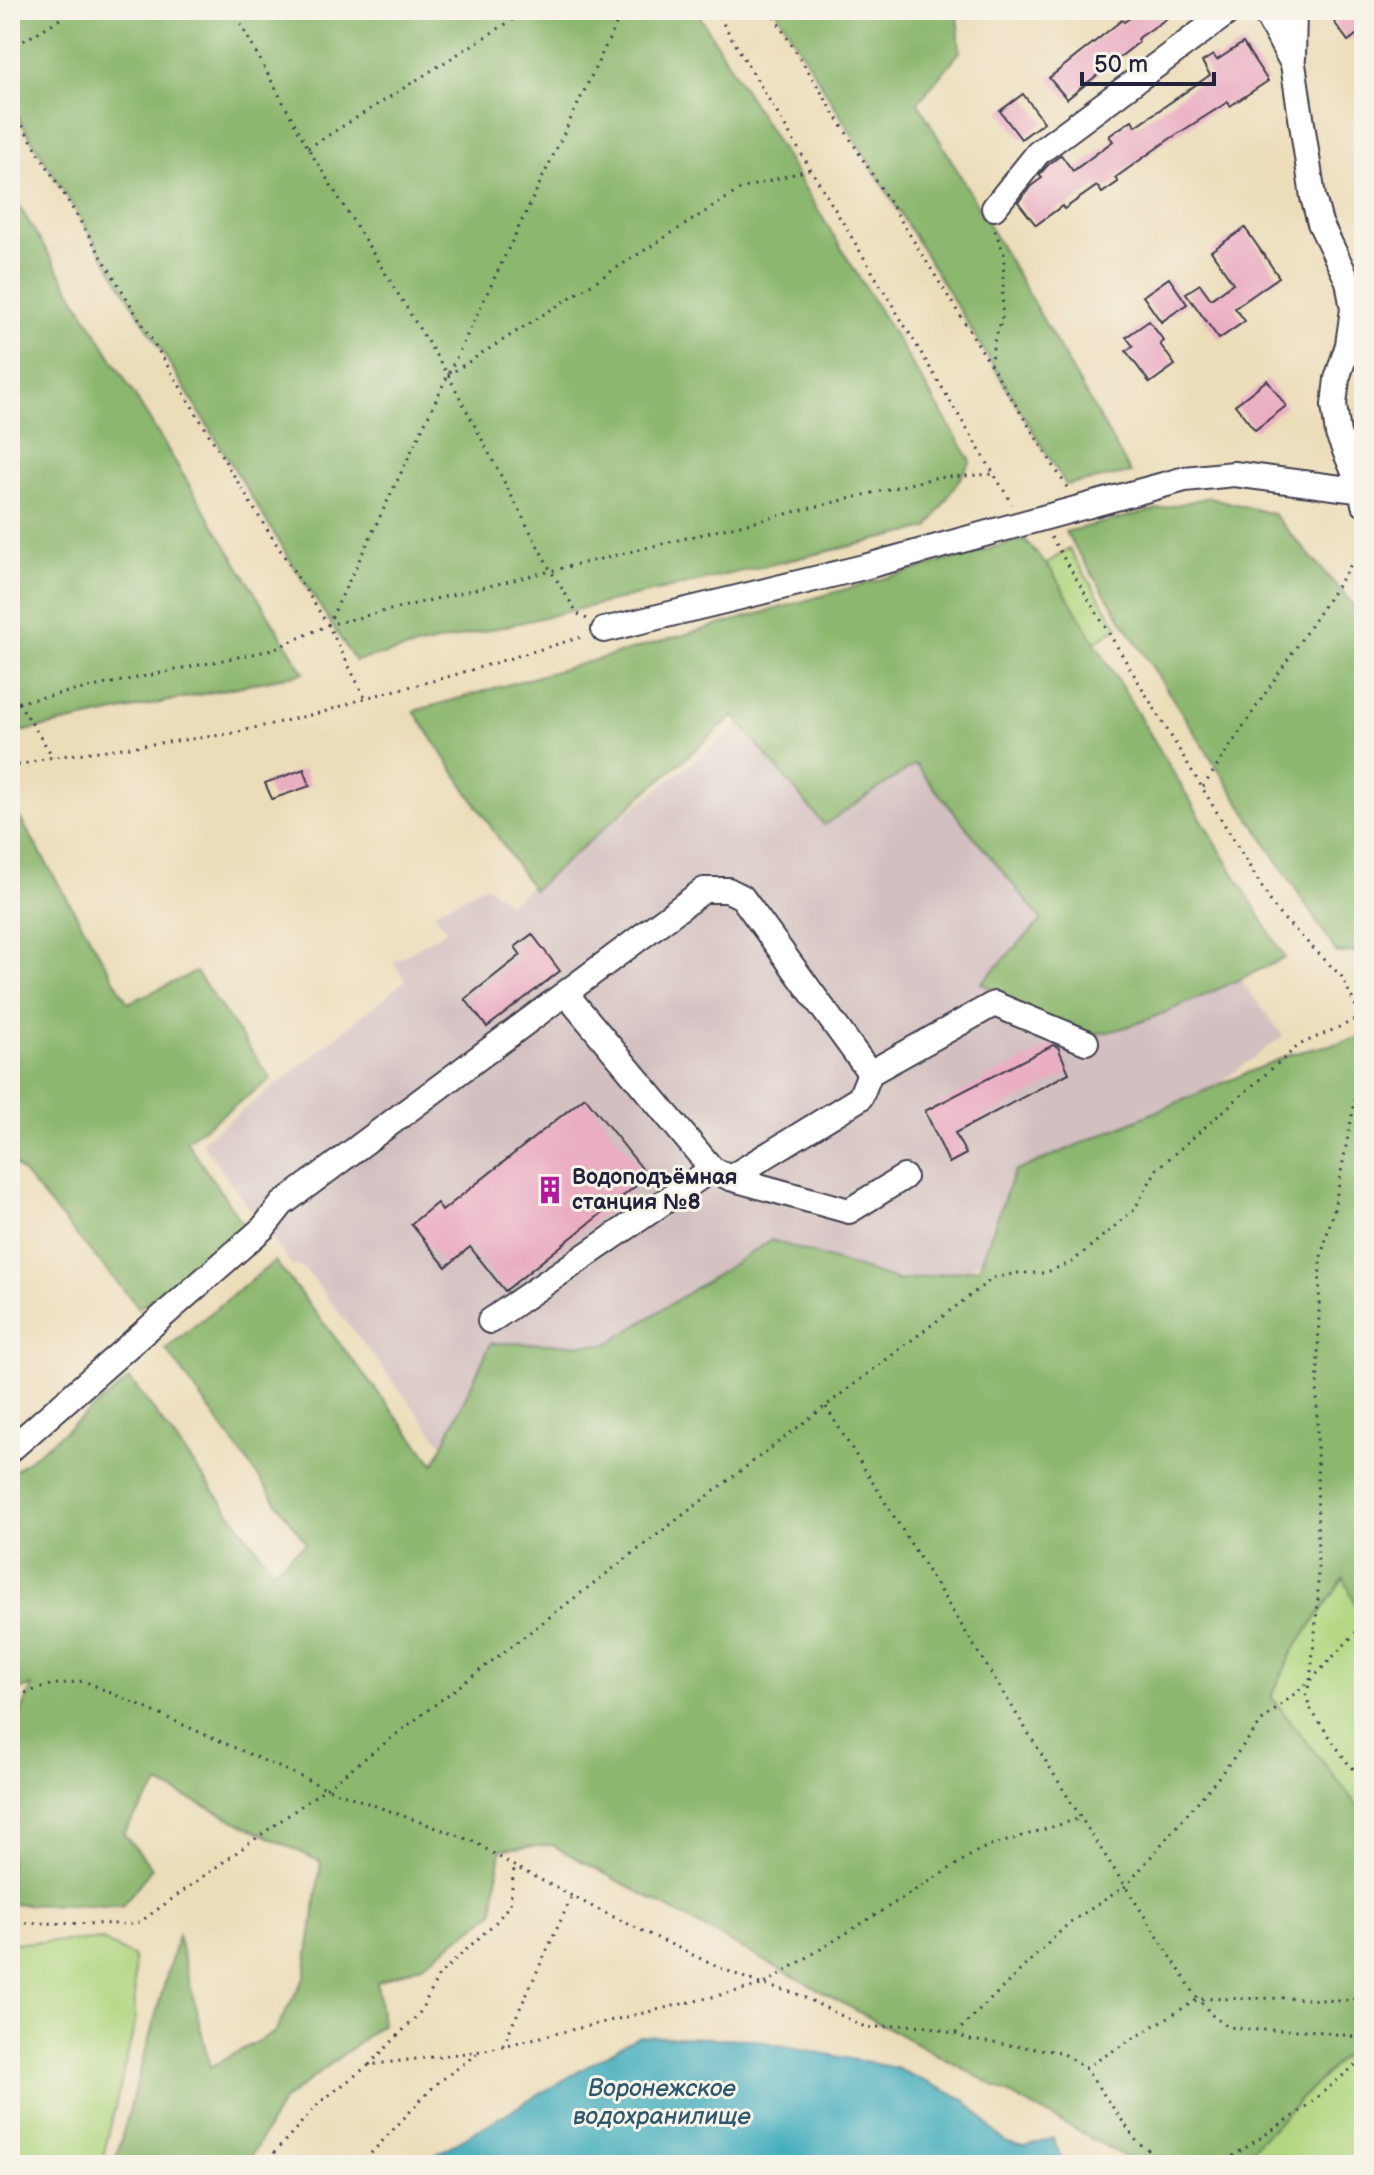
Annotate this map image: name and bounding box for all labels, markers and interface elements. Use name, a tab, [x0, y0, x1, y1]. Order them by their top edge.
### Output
scale bar	[1082, 36, 1214, 86]
text: 50 m	[1094, 50, 1148, 79]
place label: Водоподъёмная станция №8	[572, 1164, 738, 1216]
building icon: Водоподъёмная станция №8	[535, 1175, 565, 1205]
water label: Воронежское водохранилище	[573, 2074, 752, 2131]

